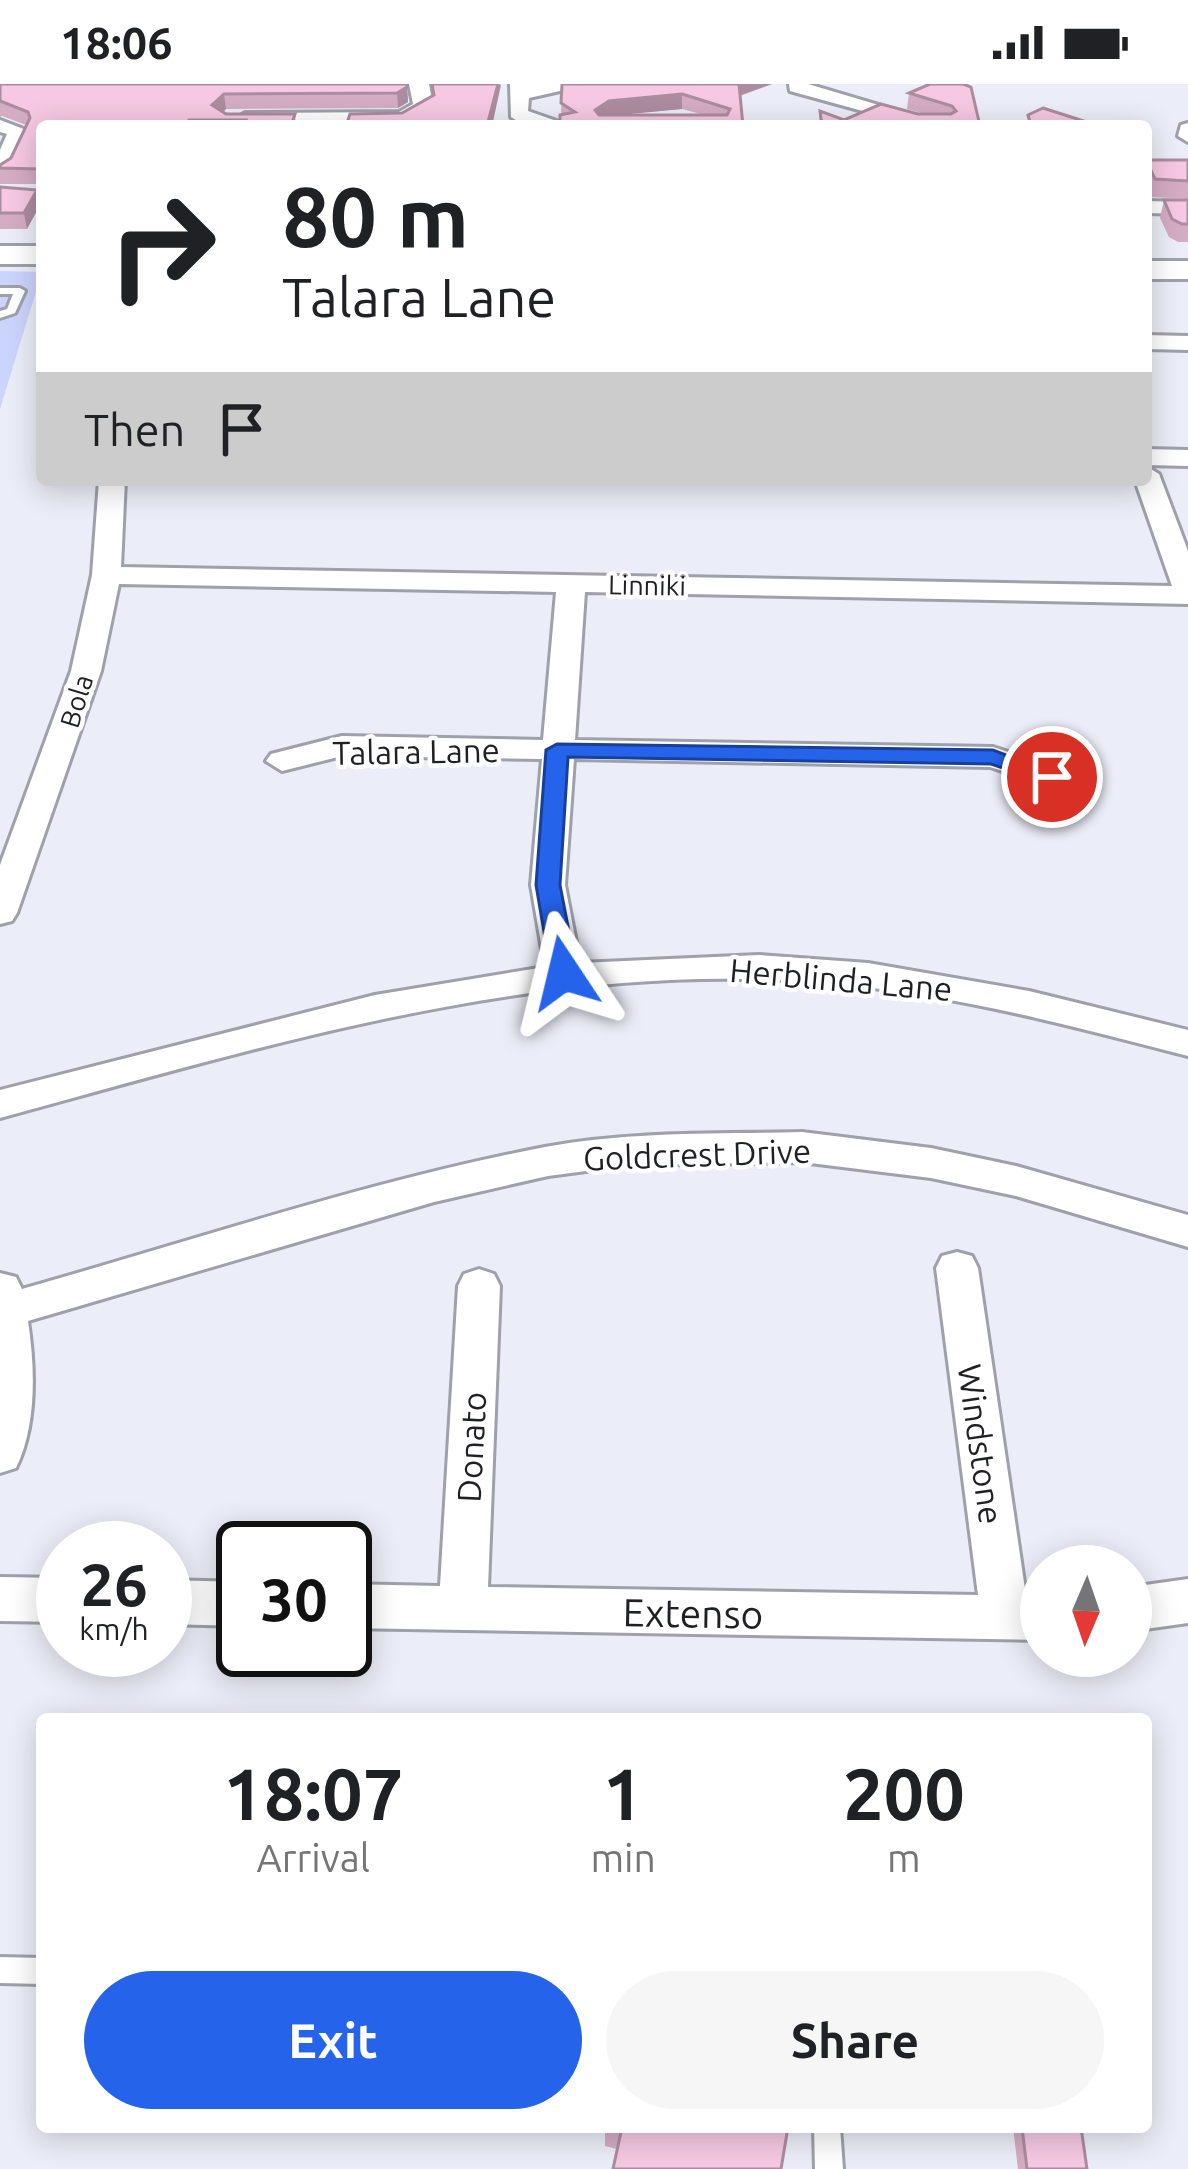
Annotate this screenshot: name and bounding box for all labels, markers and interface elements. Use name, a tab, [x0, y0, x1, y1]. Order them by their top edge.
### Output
text: 18:06	[60, 17, 173, 68]
icon: right	[84, 168, 240, 324]
text: 80 m	[282, 169, 469, 263]
text: Talara Lane	[282, 267, 556, 327]
icon: arrive	[209, 396, 275, 462]
text: Then	[84, 404, 185, 455]
street label: Linniki	[608, 569, 686, 601]
street label: Bola	[54, 671, 98, 731]
pin	[1001, 726, 1103, 828]
street label: Talara Lane	[332, 731, 500, 771]
icon: arrive	[1019, 744, 1085, 810]
position arrow	[501, 910, 627, 1036]
street label: Herblinda Lane	[728, 951, 954, 1007]
street label: Goldcrest Drive	[582, 1132, 812, 1176]
street label: Windstone	[951, 1362, 1011, 1526]
street label: Donato	[450, 1391, 492, 1503]
speed limit sign: 30	[216, 1521, 372, 1677]
north arrow	[1020, 1545, 1152, 1677]
map controls	[1020, 1545, 1152, 1677]
text: 26	[80, 1550, 148, 1617]
street label: Extenso	[622, 1590, 764, 1636]
text: km/h	[79, 1612, 149, 1646]
text: 18:07	[223, 1753, 403, 1834]
text: 1	[603, 1753, 643, 1834]
text: 200	[843, 1753, 965, 1834]
text: Arrival	[256, 1836, 370, 1879]
text: min	[590, 1836, 656, 1879]
text: m	[887, 1836, 921, 1879]
button: Exit	[84, 1971, 582, 2109]
button: Share	[606, 1971, 1104, 2109]

